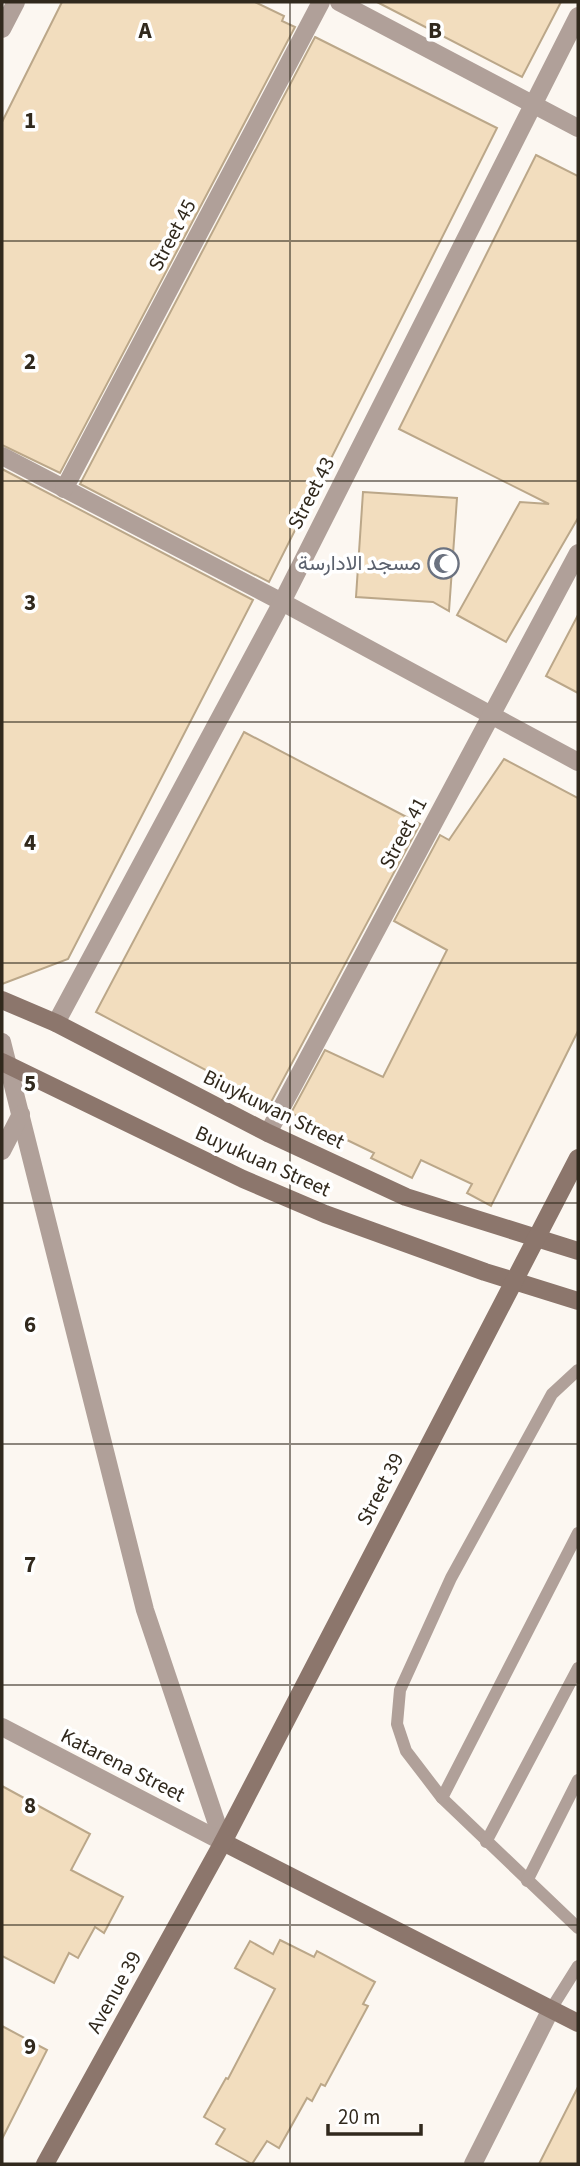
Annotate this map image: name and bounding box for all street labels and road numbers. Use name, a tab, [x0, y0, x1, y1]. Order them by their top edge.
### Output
street label: Street 45	[141, 194, 203, 276]
street label: Street 43	[280, 452, 342, 534]
street label: Street 41	[372, 792, 434, 874]
street label: Biuykuwan Street	[198, 1062, 350, 1156]
street label: Buyukuan Street	[190, 1118, 336, 1204]
street label: Street 39	[349, 1448, 411, 1530]
street label: Katarena Street	[56, 1721, 190, 1809]
street label: Avenue 39	[79, 1945, 149, 2039]

